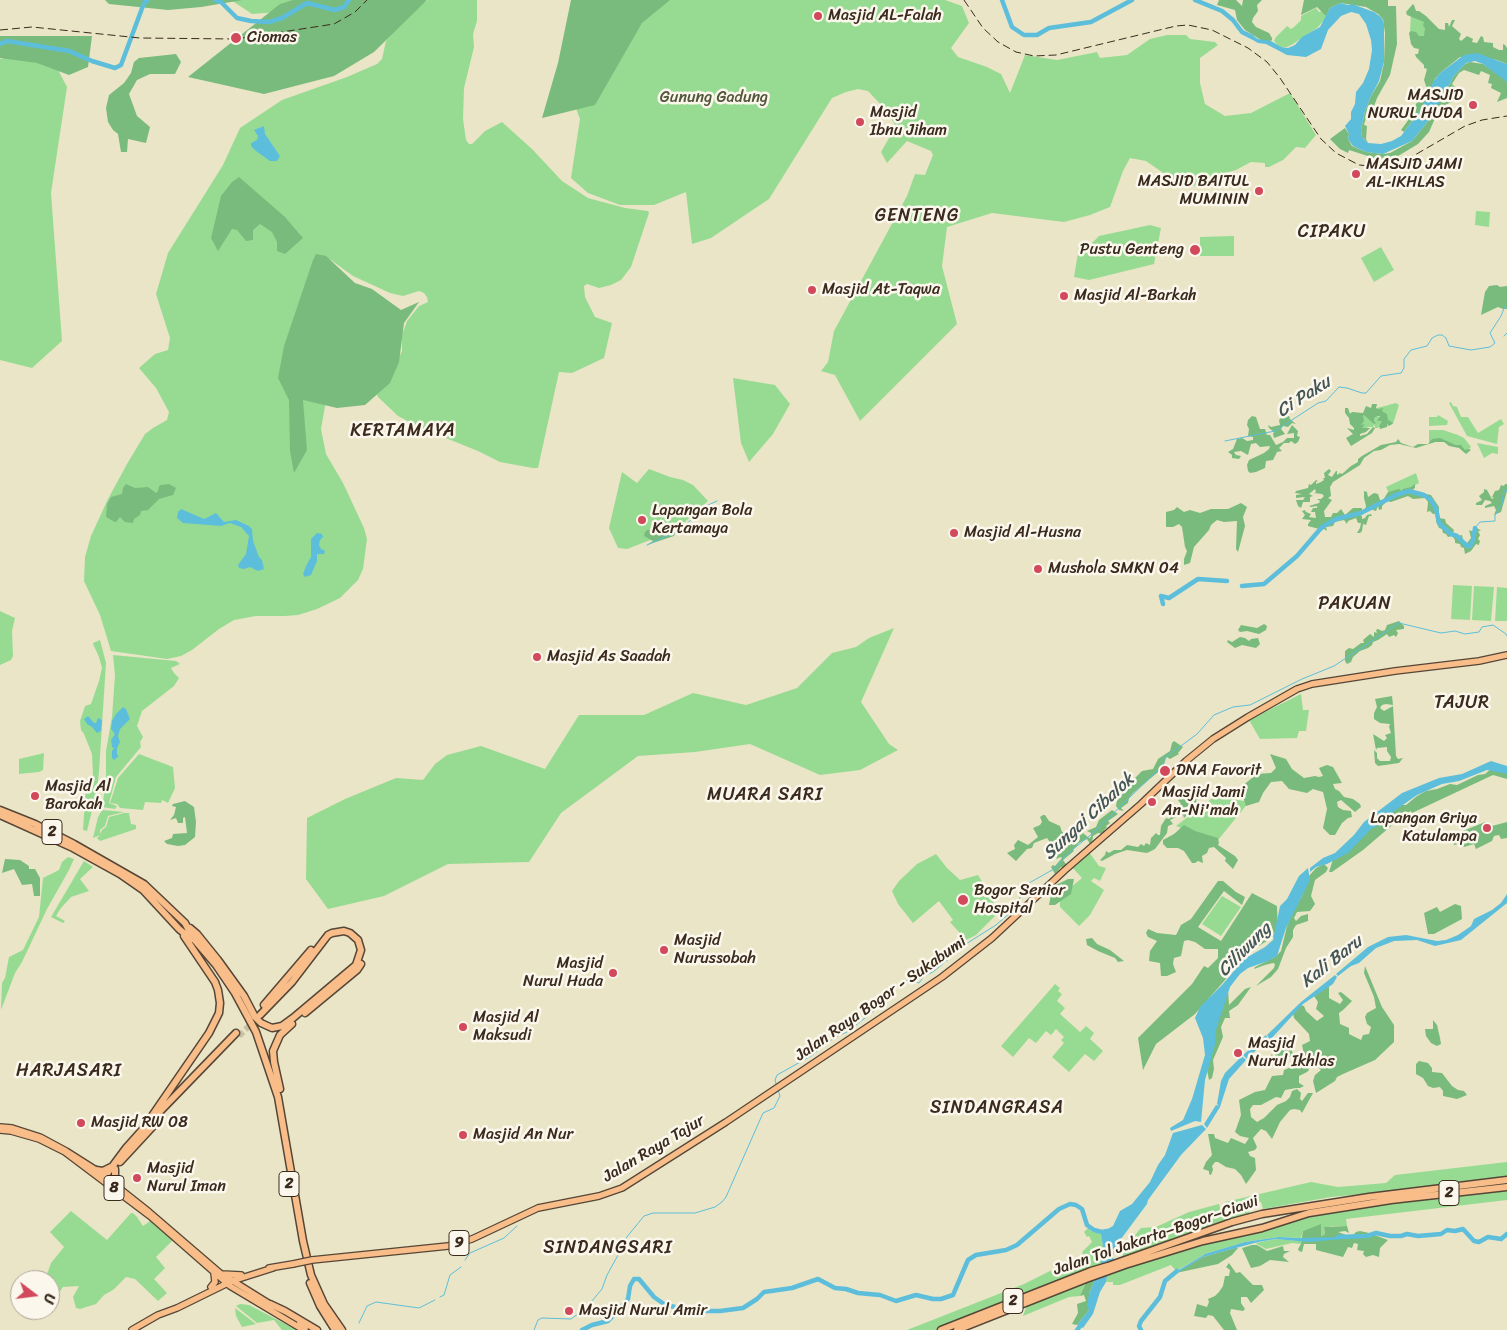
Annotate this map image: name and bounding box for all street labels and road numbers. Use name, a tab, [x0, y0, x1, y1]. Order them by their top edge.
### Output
road number: 2	[42, 820, 62, 844]
street label: Jalan Raya Bogor - Sukabumi	[792, 932, 970, 1066]
street label: Jalan Raya Tajur	[600, 1111, 708, 1187]
road number: 2	[279, 1172, 299, 1196]
road number: 8	[104, 1176, 124, 1200]
road number: 2	[1439, 1180, 1459, 1206]
street label: Jalan Tol Jakarta–Bogor–Ciawi	[1051, 1192, 1261, 1280]
road number: 9	[449, 1230, 469, 1256]
road number: 2	[1003, 1288, 1023, 1314]

